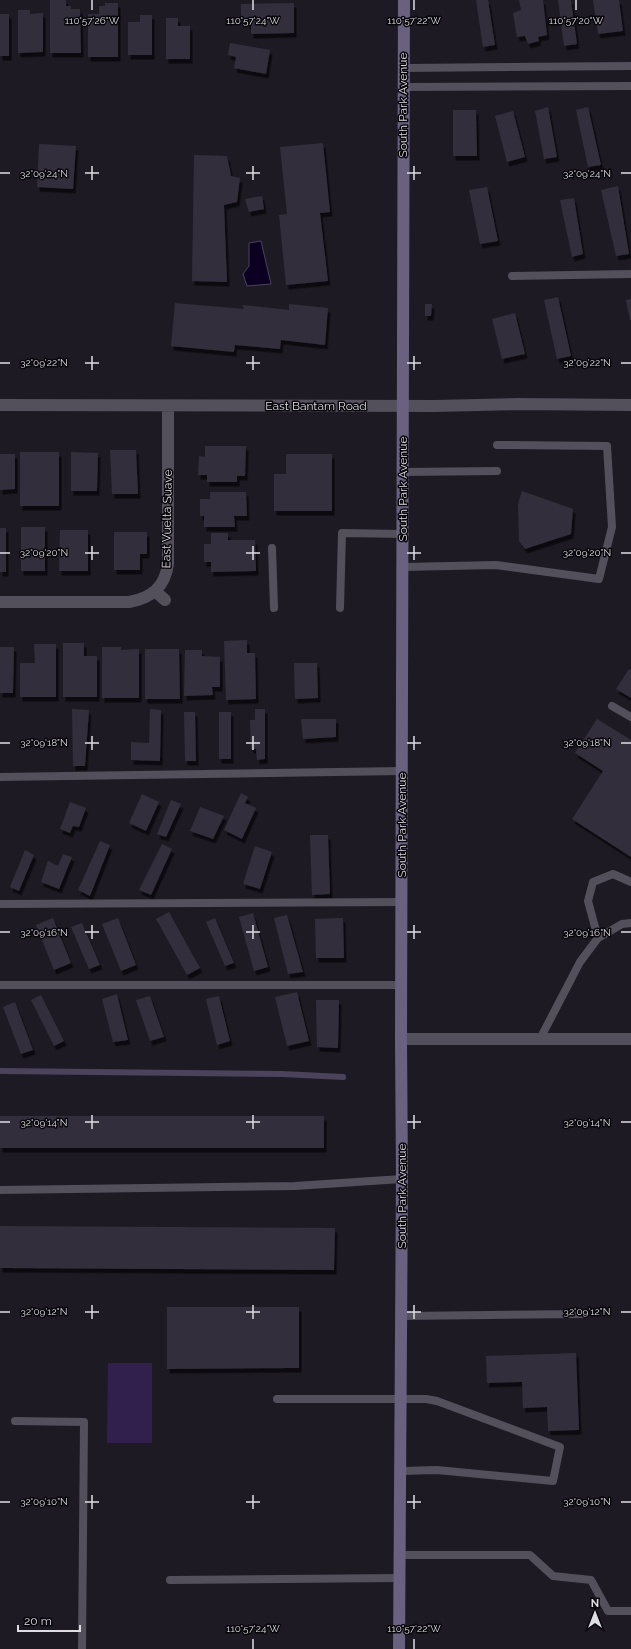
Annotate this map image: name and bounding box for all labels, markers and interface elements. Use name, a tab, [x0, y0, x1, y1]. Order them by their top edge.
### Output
text: 110°57'26"W	[65, 15, 120, 26]
text: 110°57'24"W	[226, 15, 280, 26]
text: 110°57'22"W	[387, 15, 441, 26]
text: 110°57'20"W	[549, 15, 604, 26]
street label: South Park Avenue	[396, 53, 410, 157]
text: 32°09'24"N	[20, 168, 68, 179]
text: 32°09'24"N	[563, 168, 611, 179]
text: 32°09'22"N	[20, 357, 68, 368]
text: 32°09'22"N	[563, 357, 611, 368]
street label: East Bantam Road	[265, 399, 367, 413]
street label: South Park Avenue	[396, 437, 410, 541]
street label: East Vuelta Suave	[159, 469, 175, 569]
text: 32°09'20"N	[20, 547, 68, 558]
text: 32°09'20"N	[563, 547, 611, 558]
text: 32°09'18"N	[20, 737, 68, 748]
text: 32°09'18"N	[563, 737, 611, 748]
street label: South Park Avenue	[395, 773, 409, 877]
text: 32°09'16"N	[20, 927, 68, 938]
text: 32°09'16"N	[563, 927, 611, 938]
text: 32°09'14"N	[21, 1117, 67, 1128]
text: 32°09'14"N	[564, 1117, 610, 1128]
street label: South Park Avenue	[395, 1144, 409, 1248]
text: 32°09'12"N	[21, 1306, 67, 1317]
text: 32°09'12"N	[564, 1306, 610, 1317]
text: 32°09'10"N	[20, 1496, 68, 1507]
text: 32°09'10"N	[563, 1496, 611, 1507]
north arrow	[575, 1593, 615, 1633]
text: N	[591, 1597, 599, 1610]
scale bar	[18, 1607, 80, 1633]
text: 20 m	[24, 1614, 52, 1628]
text: 110°57'24"W	[226, 1623, 280, 1634]
text: 110°57'22"W	[387, 1623, 441, 1634]

